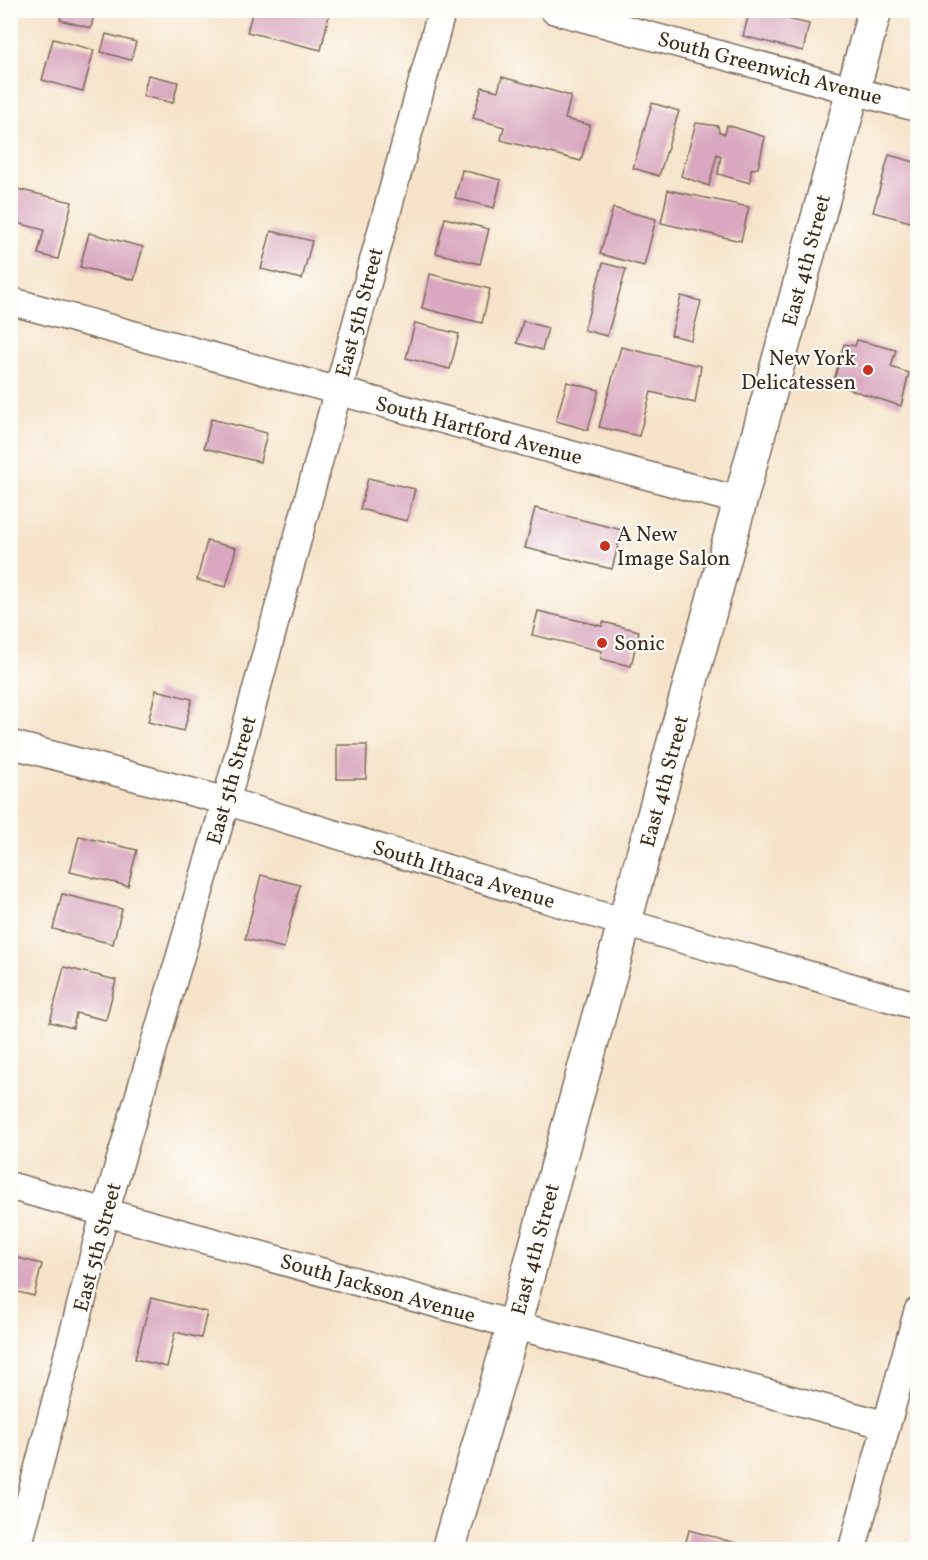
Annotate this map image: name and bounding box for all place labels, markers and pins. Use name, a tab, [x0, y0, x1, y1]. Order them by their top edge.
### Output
place label: New York Delicatessen	[741, 345, 857, 398]
marker: New York Delicatessen	[861, 363, 875, 377]
place label: A New Image Salon	[617, 521, 730, 574]
marker: A New Image Salon	[598, 539, 612, 553]
place label: Sonic	[614, 630, 665, 659]
marker: Sonic	[595, 636, 609, 650]

